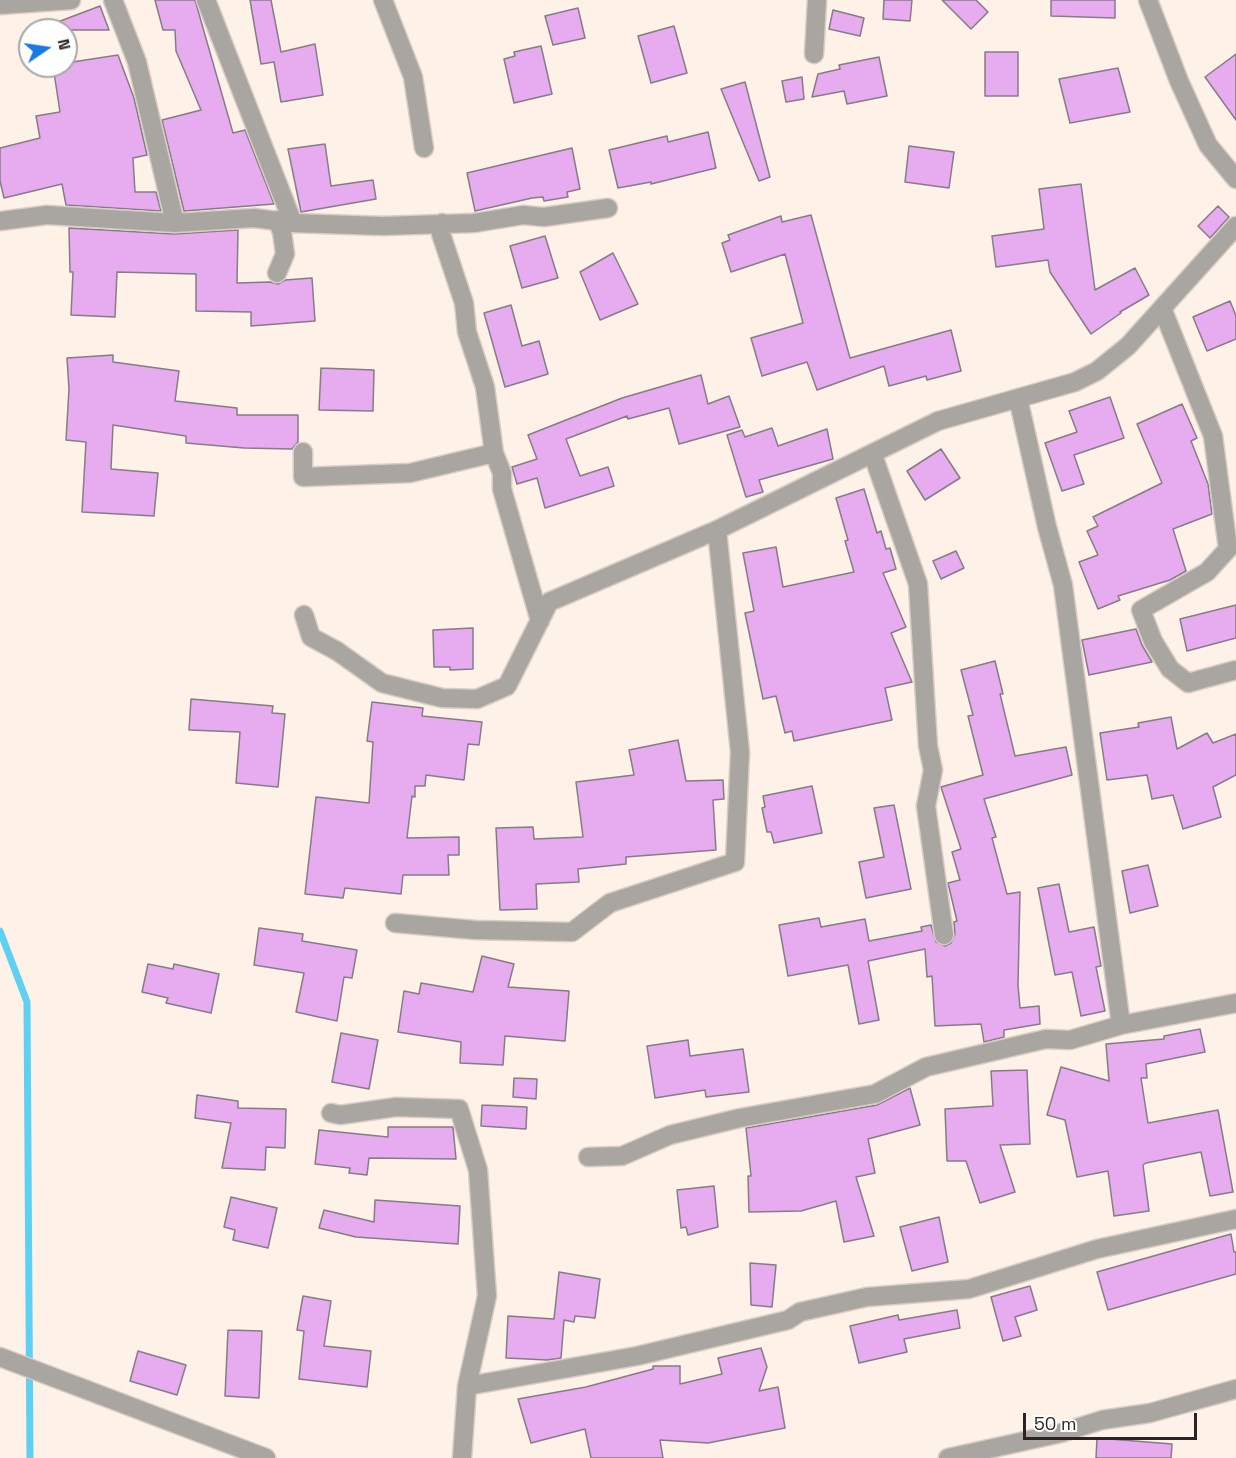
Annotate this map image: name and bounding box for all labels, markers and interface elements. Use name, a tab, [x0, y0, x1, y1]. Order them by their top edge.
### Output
north arrow	[18, 18, 78, 78]
text: N	[53, 37, 76, 52]
scale bar	[1026, 1401, 1200, 1439]
text: 50 m	[1034, 1412, 1076, 1435]

